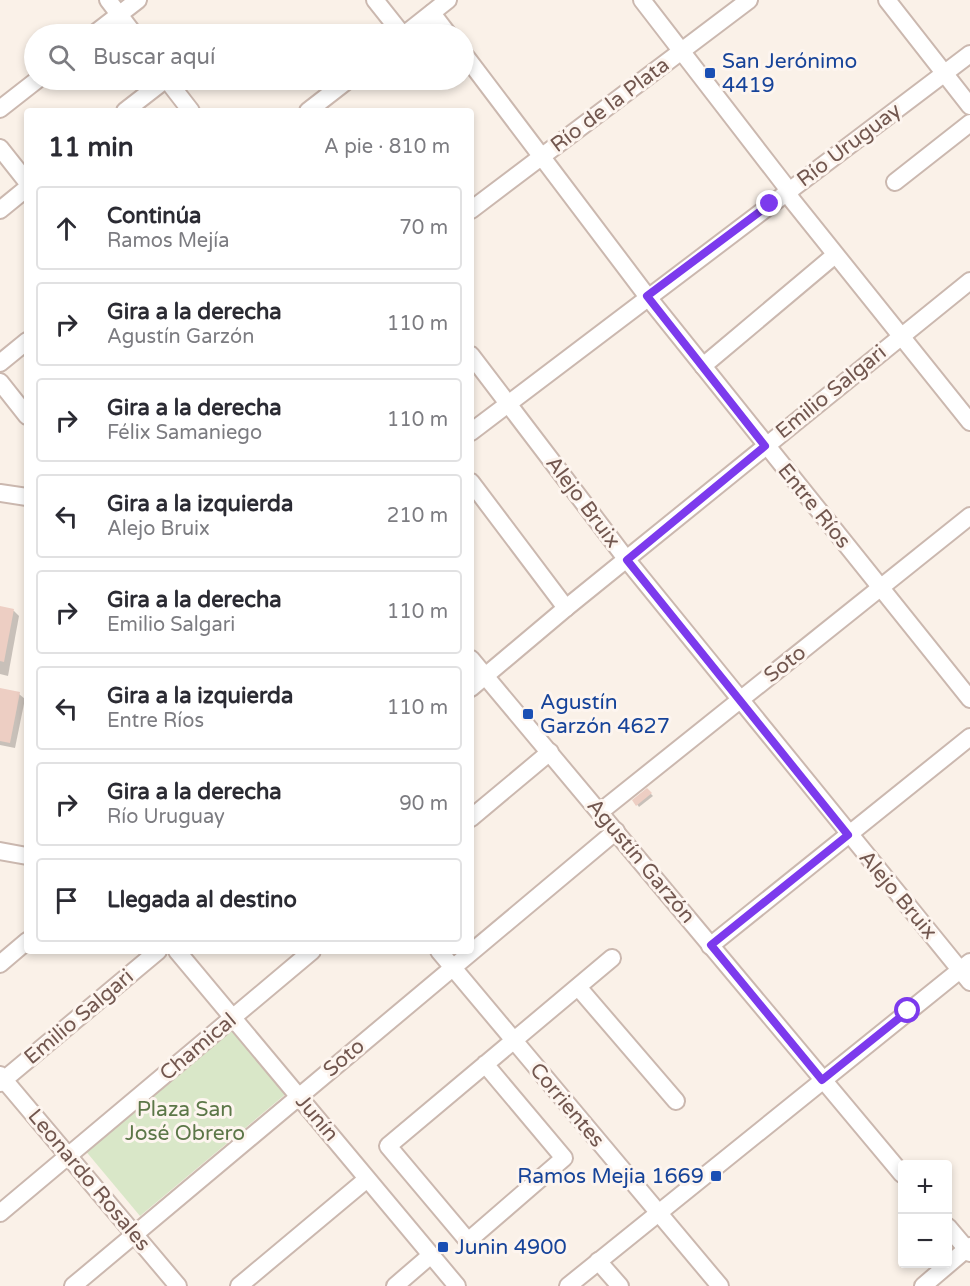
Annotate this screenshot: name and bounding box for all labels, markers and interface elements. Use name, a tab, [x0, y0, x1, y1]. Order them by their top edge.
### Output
search box	[24, 24, 474, 90]
icon: search	[45, 41, 78, 74]
text: Buscar aquí	[93, 44, 215, 70]
place label: San Jerónimo 4419	[722, 49, 857, 98]
street label: Río de la Plata	[546, 52, 674, 158]
marker: San Jerónimo 4419	[703, 66, 717, 80]
street label: Río Uruguay	[792, 98, 906, 192]
text: 11 min	[48, 132, 134, 163]
text: A pie · 810 m	[324, 135, 450, 159]
route end	[756, 190, 782, 216]
text: Continúa	[107, 203, 201, 229]
icon: ahead	[50, 212, 83, 245]
text: 70 m	[399, 216, 448, 240]
text: Ramos Mejía	[107, 229, 229, 253]
text: Gira a la derecha	[107, 299, 282, 325]
icon: right	[50, 308, 83, 341]
text: 110 m	[387, 312, 448, 336]
text: Agustín Garzón	[107, 325, 254, 349]
street label: Emilio Salgari	[771, 340, 891, 444]
text: Gira a la derecha	[107, 395, 282, 421]
icon: right	[50, 404, 83, 437]
text: 110 m	[387, 408, 448, 432]
text: Félix Samaniego	[107, 421, 262, 445]
street label: Alejo Bruix	[541, 451, 625, 553]
street label: Entre Ríos	[772, 459, 856, 553]
text: Gira a la izquierda	[107, 491, 293, 517]
icon: left	[50, 500, 83, 533]
text: 210 m	[387, 504, 448, 528]
text: Alejo Bruix	[107, 517, 210, 541]
text: Gira a la derecha	[107, 587, 282, 613]
icon: right	[50, 596, 83, 629]
text: 110 m	[387, 600, 448, 624]
text: Emilio Salgari	[107, 613, 235, 637]
street label: Soto	[759, 640, 811, 688]
text: Gira a la izquierda	[107, 683, 293, 709]
place label: Agustín Garzón 4627	[540, 690, 670, 739]
icon: left	[50, 692, 83, 725]
text: 110 m	[387, 696, 448, 720]
marker: Agustín Garzón 4627	[521, 707, 535, 721]
text: Entre Ríos	[107, 709, 204, 733]
text: Gira a la derecha	[107, 779, 282, 805]
icon: right	[50, 788, 83, 821]
text: 90 m	[399, 792, 448, 816]
street label: Agustín Garzón	[582, 794, 700, 928]
text: Río Uruguay	[107, 805, 225, 829]
street label: Alejo Bruix	[854, 846, 942, 944]
icon: arrive	[50, 884, 83, 917]
text: Llegada al destino	[107, 887, 297, 913]
street label: Emilio Salgari	[19, 964, 139, 1070]
route start	[894, 997, 920, 1023]
street label: Chamical	[155, 1008, 241, 1086]
street label: Soto	[318, 1034, 370, 1082]
street label: Corrientes	[524, 1058, 610, 1152]
street label: Junín	[290, 1090, 344, 1146]
park label: Plaza San José Obrero	[125, 1097, 245, 1146]
street label: Leonardo Rosales	[22, 1104, 156, 1256]
map controls	[898, 1160, 952, 1268]
button: +	[898, 1160, 952, 1214]
place label: Ramos Mejia 1669	[517, 1164, 704, 1189]
marker: Ramos Mejia 1669	[709, 1169, 723, 1183]
button: −	[898, 1214, 952, 1268]
place label: Junin 4900	[455, 1235, 567, 1260]
marker: Junin 4900	[436, 1240, 450, 1254]

